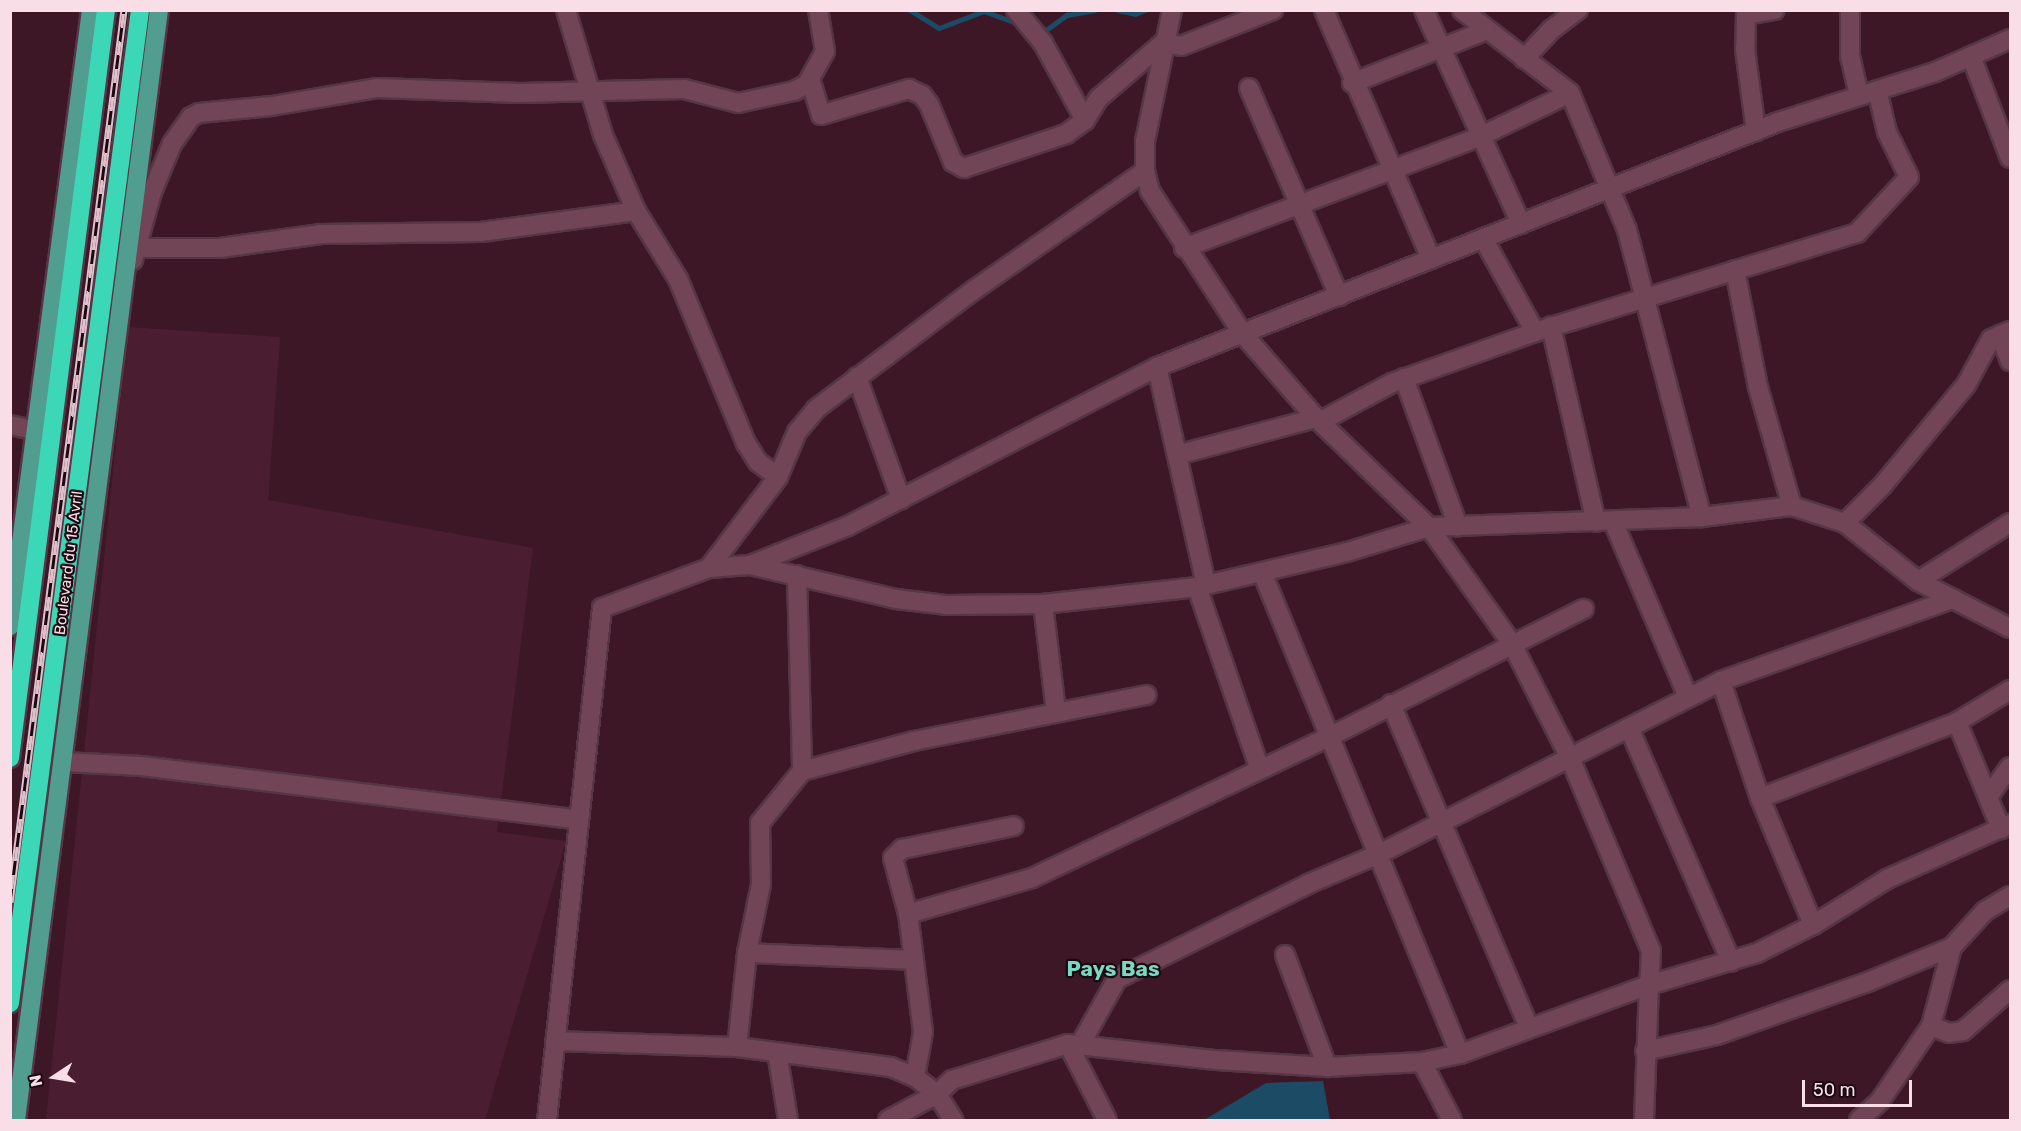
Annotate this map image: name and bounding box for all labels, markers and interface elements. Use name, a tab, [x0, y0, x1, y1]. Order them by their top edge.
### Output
street label: Boulevard du 15 Avril	[51, 490, 87, 636]
district label: Pays Bas	[1066, 956, 1160, 982]
north arrow	[24, 1047, 84, 1107]
scale bar	[1805, 1068, 1914, 1106]
text: N	[25, 1073, 46, 1088]
text: 50 m	[1813, 1079, 1856, 1101]

